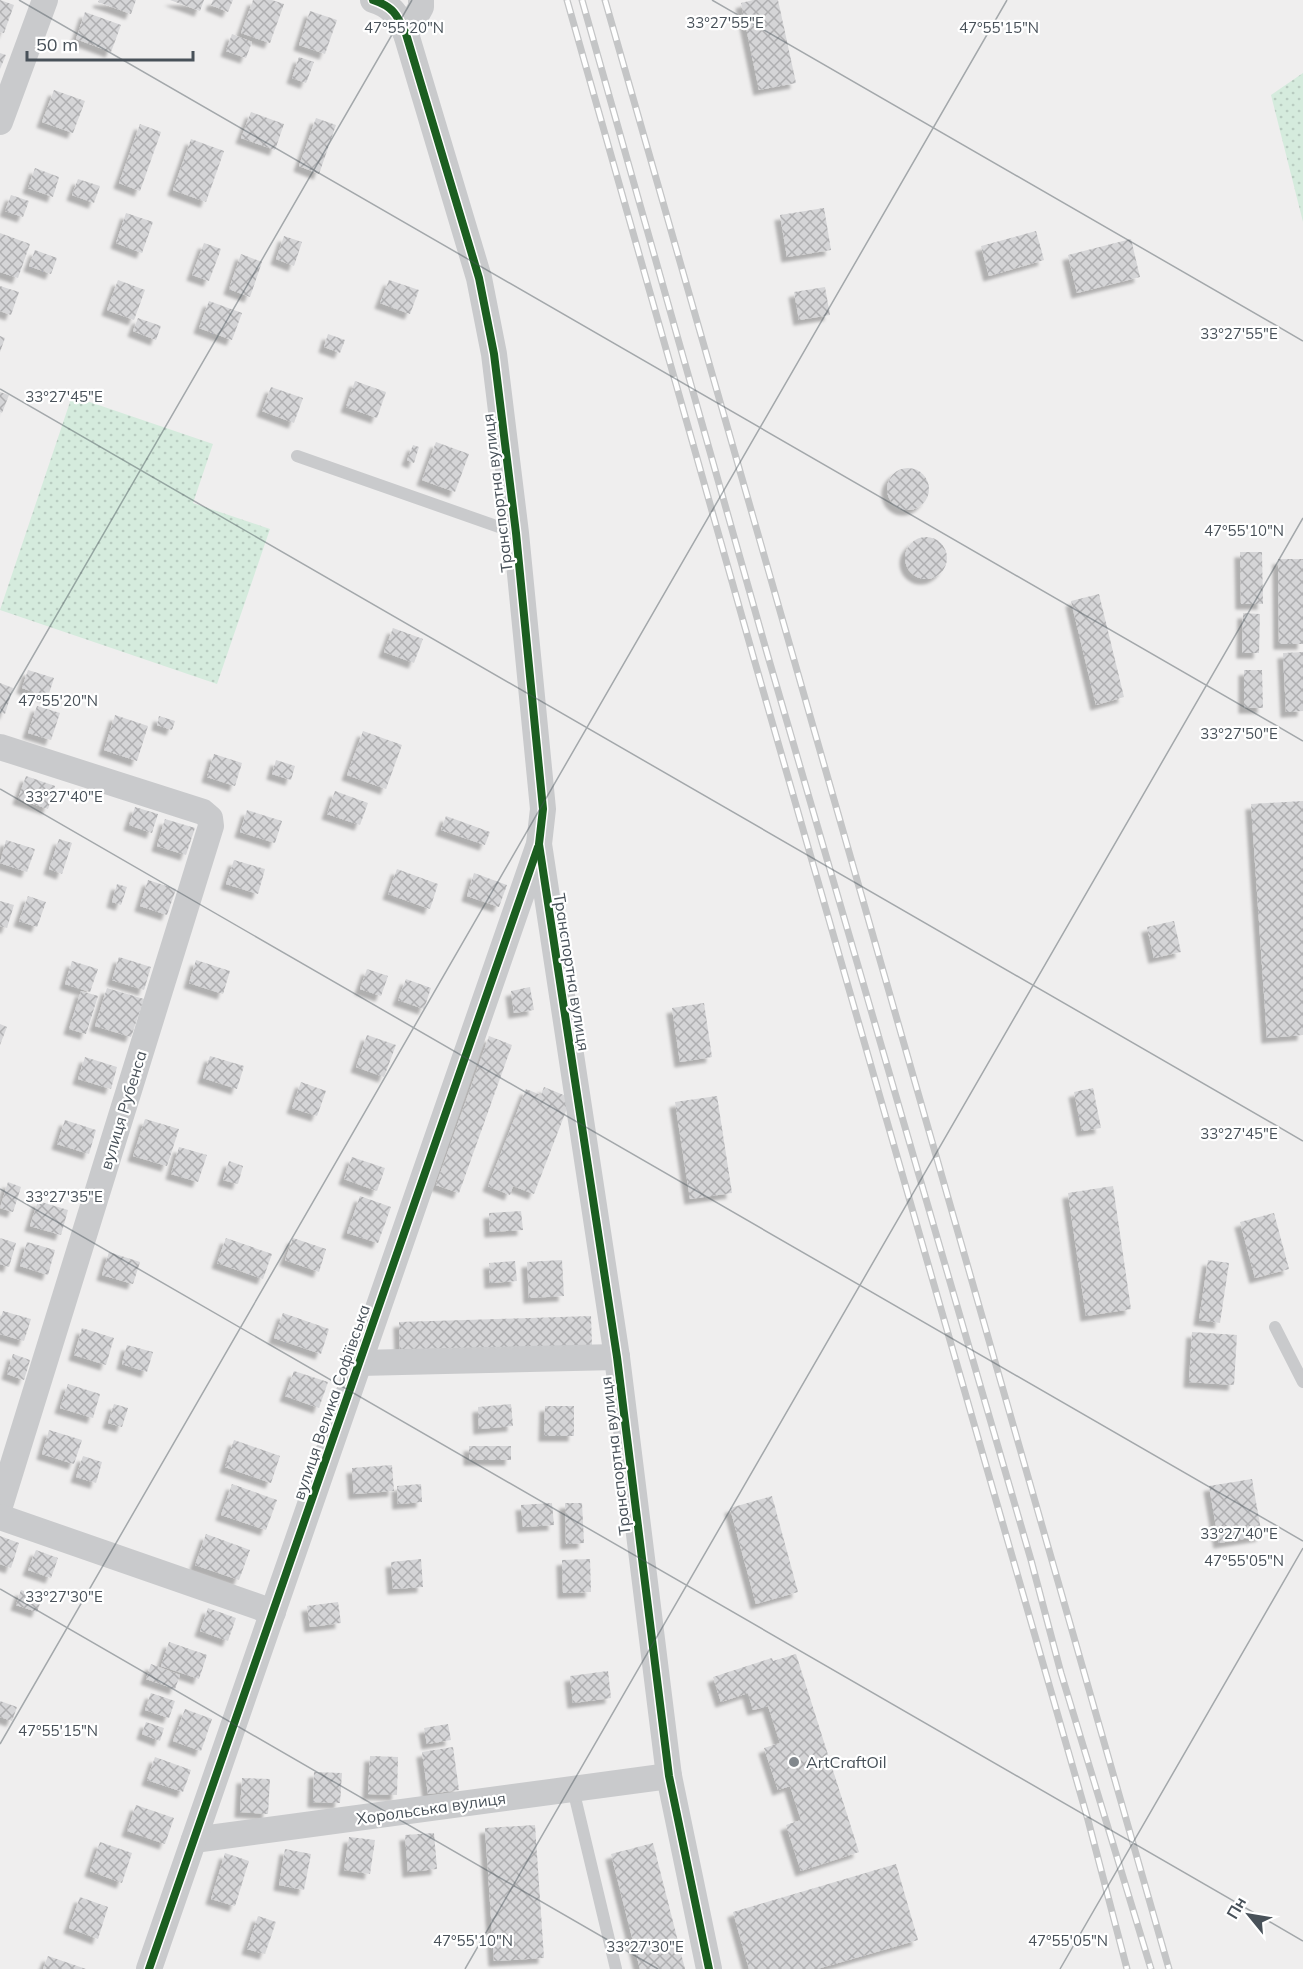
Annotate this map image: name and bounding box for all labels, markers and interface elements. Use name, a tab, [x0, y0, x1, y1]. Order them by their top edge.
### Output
text: 33°27'55"E	[686, 13, 764, 32]
text: 47°55'20"N	[364, 18, 444, 37]
text: 47°55'15"N	[959, 18, 1039, 37]
scale bar	[27, 24, 194, 62]
text: 50 m	[36, 33, 78, 56]
text: 33°27'55"E	[1200, 324, 1278, 343]
text: 33°27'45"E	[25, 387, 103, 406]
street label: Транспортна вулиця	[477, 413, 517, 573]
text: 47°55'10"N	[1204, 521, 1284, 540]
text: 47°55'20"N	[18, 691, 98, 710]
text: 33°27'50"E	[1200, 724, 1278, 743]
text: 33°27'40"E	[25, 787, 103, 806]
street label: Транспортна вулиця	[550, 892, 594, 1052]
street label: вулиця Рубенса	[95, 1048, 151, 1172]
text: 33°27'45"E	[1200, 1124, 1278, 1143]
text: 33°27'35"E	[25, 1187, 103, 1206]
street label: вулиця Велика Софіївська	[288, 1302, 374, 1502]
street label: Транспортна вулиця	[595, 1376, 635, 1536]
text: 33°27'40"E	[1200, 1524, 1278, 1543]
text: 47°55'05"N	[1204, 1551, 1284, 1570]
text: 33°27'30"E	[25, 1587, 103, 1606]
text: 47°55'15"N	[18, 1721, 98, 1740]
place label: ArtCraftOil	[806, 1752, 886, 1772]
marker: ArtCraftOil	[787, 1755, 801, 1769]
street label: Хорольська вулиця	[355, 1788, 507, 1828]
north arrow	[1219, 1885, 1279, 1945]
text: Пн	[1222, 1893, 1250, 1922]
text: 47°55'10"N	[433, 1931, 513, 1950]
text: 47°55'05"N	[1028, 1931, 1108, 1950]
text: 33°27'30"E	[606, 1937, 684, 1956]

